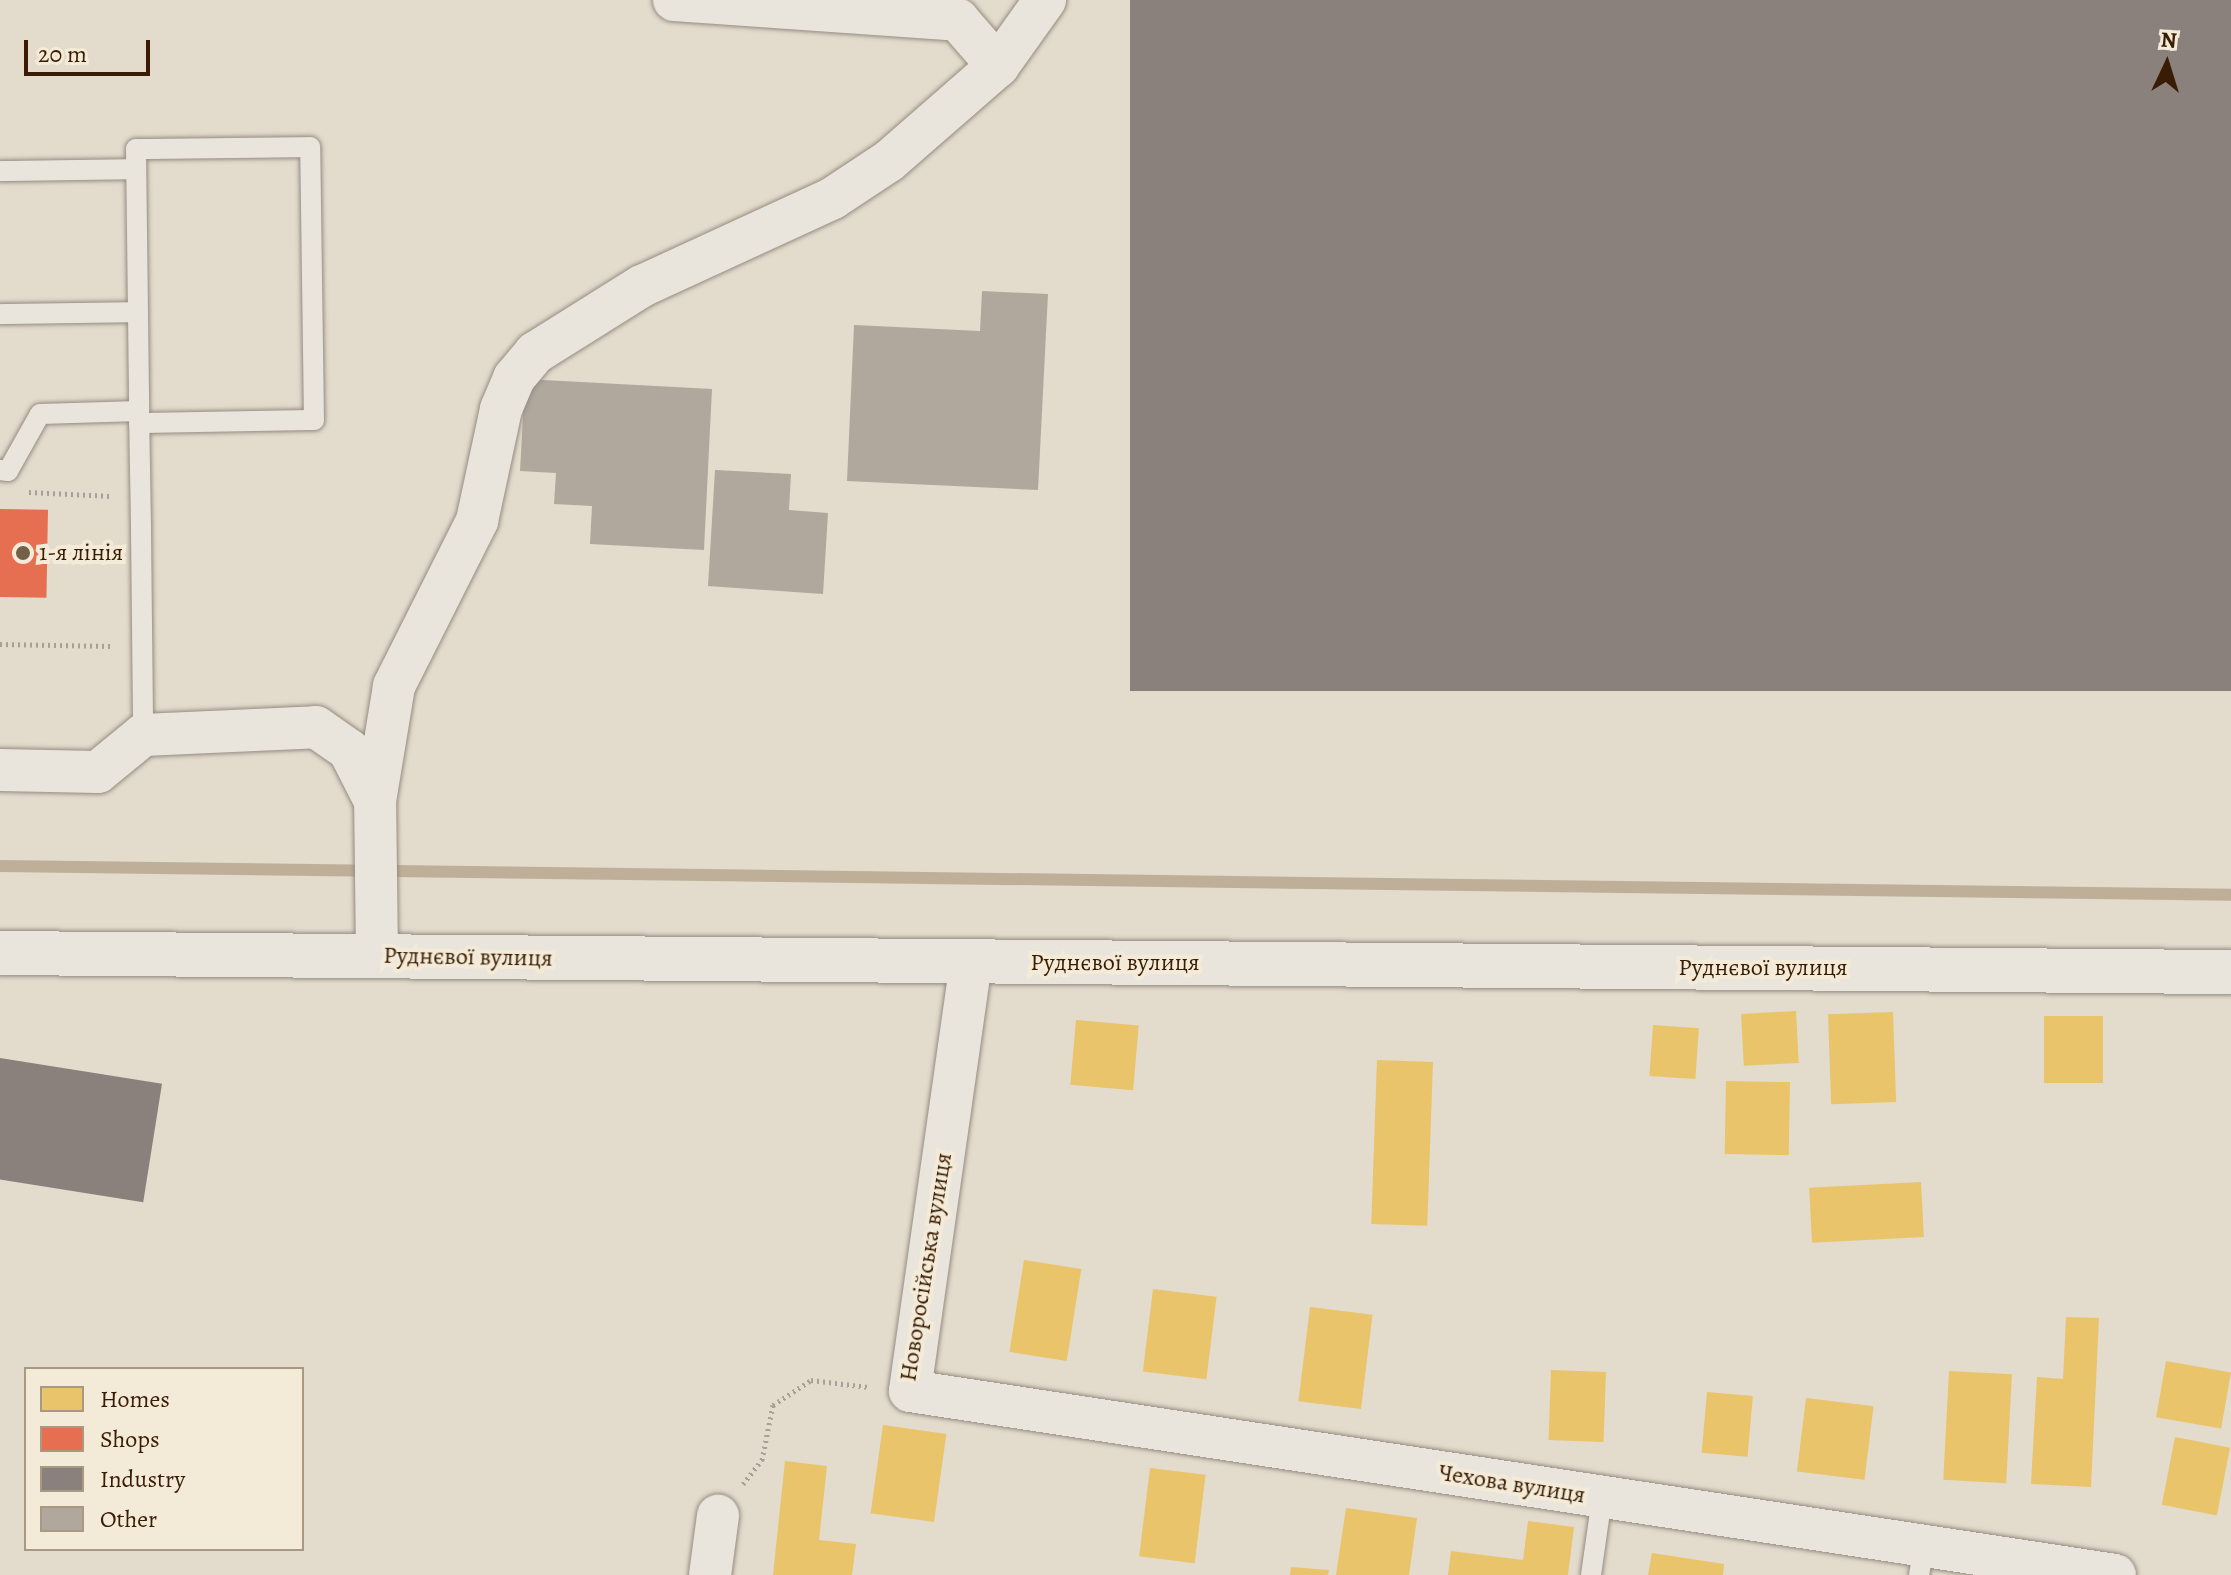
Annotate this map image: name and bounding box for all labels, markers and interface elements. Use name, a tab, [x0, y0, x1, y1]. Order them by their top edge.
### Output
scale bar	[28, 24, 154, 74]
north arrow	[2127, 24, 2207, 104]
text: N	[2160, 25, 2178, 56]
text: 20 m	[38, 38, 87, 70]
place label: 1-я лінія	[39, 539, 123, 567]
marker: 1-я лінія	[14, 544, 32, 562]
street label: Руднєвої вулиця	[383, 941, 553, 973]
street label: Руднєвої вулиця	[1030, 949, 1200, 977]
street label: Руднєвої вулиця	[1678, 954, 1848, 982]
street label: Новоросійська вулиця	[894, 1151, 958, 1383]
legend	[24, 1367, 304, 1551]
text: Homes	[100, 1383, 170, 1415]
text: Shops	[100, 1423, 160, 1455]
street label: Чехова вулиця	[1437, 1458, 1587, 1510]
text: Industry	[100, 1463, 185, 1495]
text: Other	[100, 1503, 157, 1535]

